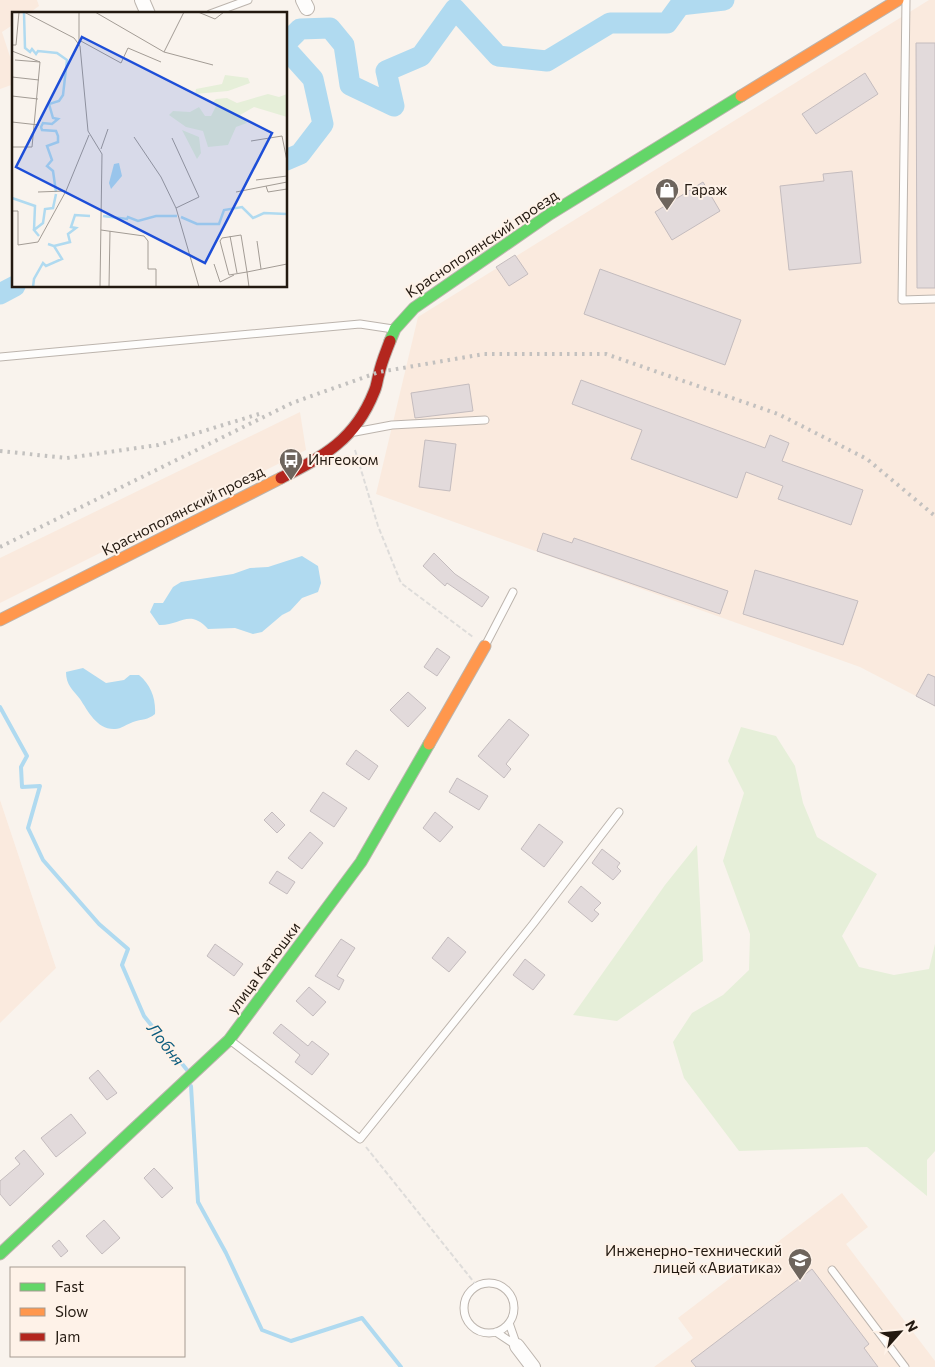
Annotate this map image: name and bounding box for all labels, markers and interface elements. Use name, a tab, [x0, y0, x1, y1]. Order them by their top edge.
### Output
inset map	[12, 12, 288, 288]
shop icon: Гараж	[654, 177, 680, 211]
place label: Гараж	[684, 180, 728, 198]
street label: Краснополянский проезд	[402, 185, 561, 301]
bus stop icon: Ингеоком	[278, 447, 304, 481]
place label: Ингеоком	[308, 450, 378, 468]
street label: Краснополянский проезд	[98, 461, 267, 559]
street label: улица Катюшки	[223, 918, 304, 1017]
water label: Лобня	[143, 1018, 189, 1069]
place label: Инженерно-технический лицей «Авиатика»	[605, 1241, 782, 1276]
school or university icon: Инженерно-технический лицей «Авиатика»	[787, 1247, 813, 1281]
legend	[10, 1267, 185, 1357]
text: Fast	[55, 1277, 84, 1295]
text: Slow	[55, 1302, 88, 1320]
north arrow	[875, 1307, 925, 1357]
text: N	[902, 1317, 922, 1334]
text: Jam	[55, 1327, 80, 1345]

